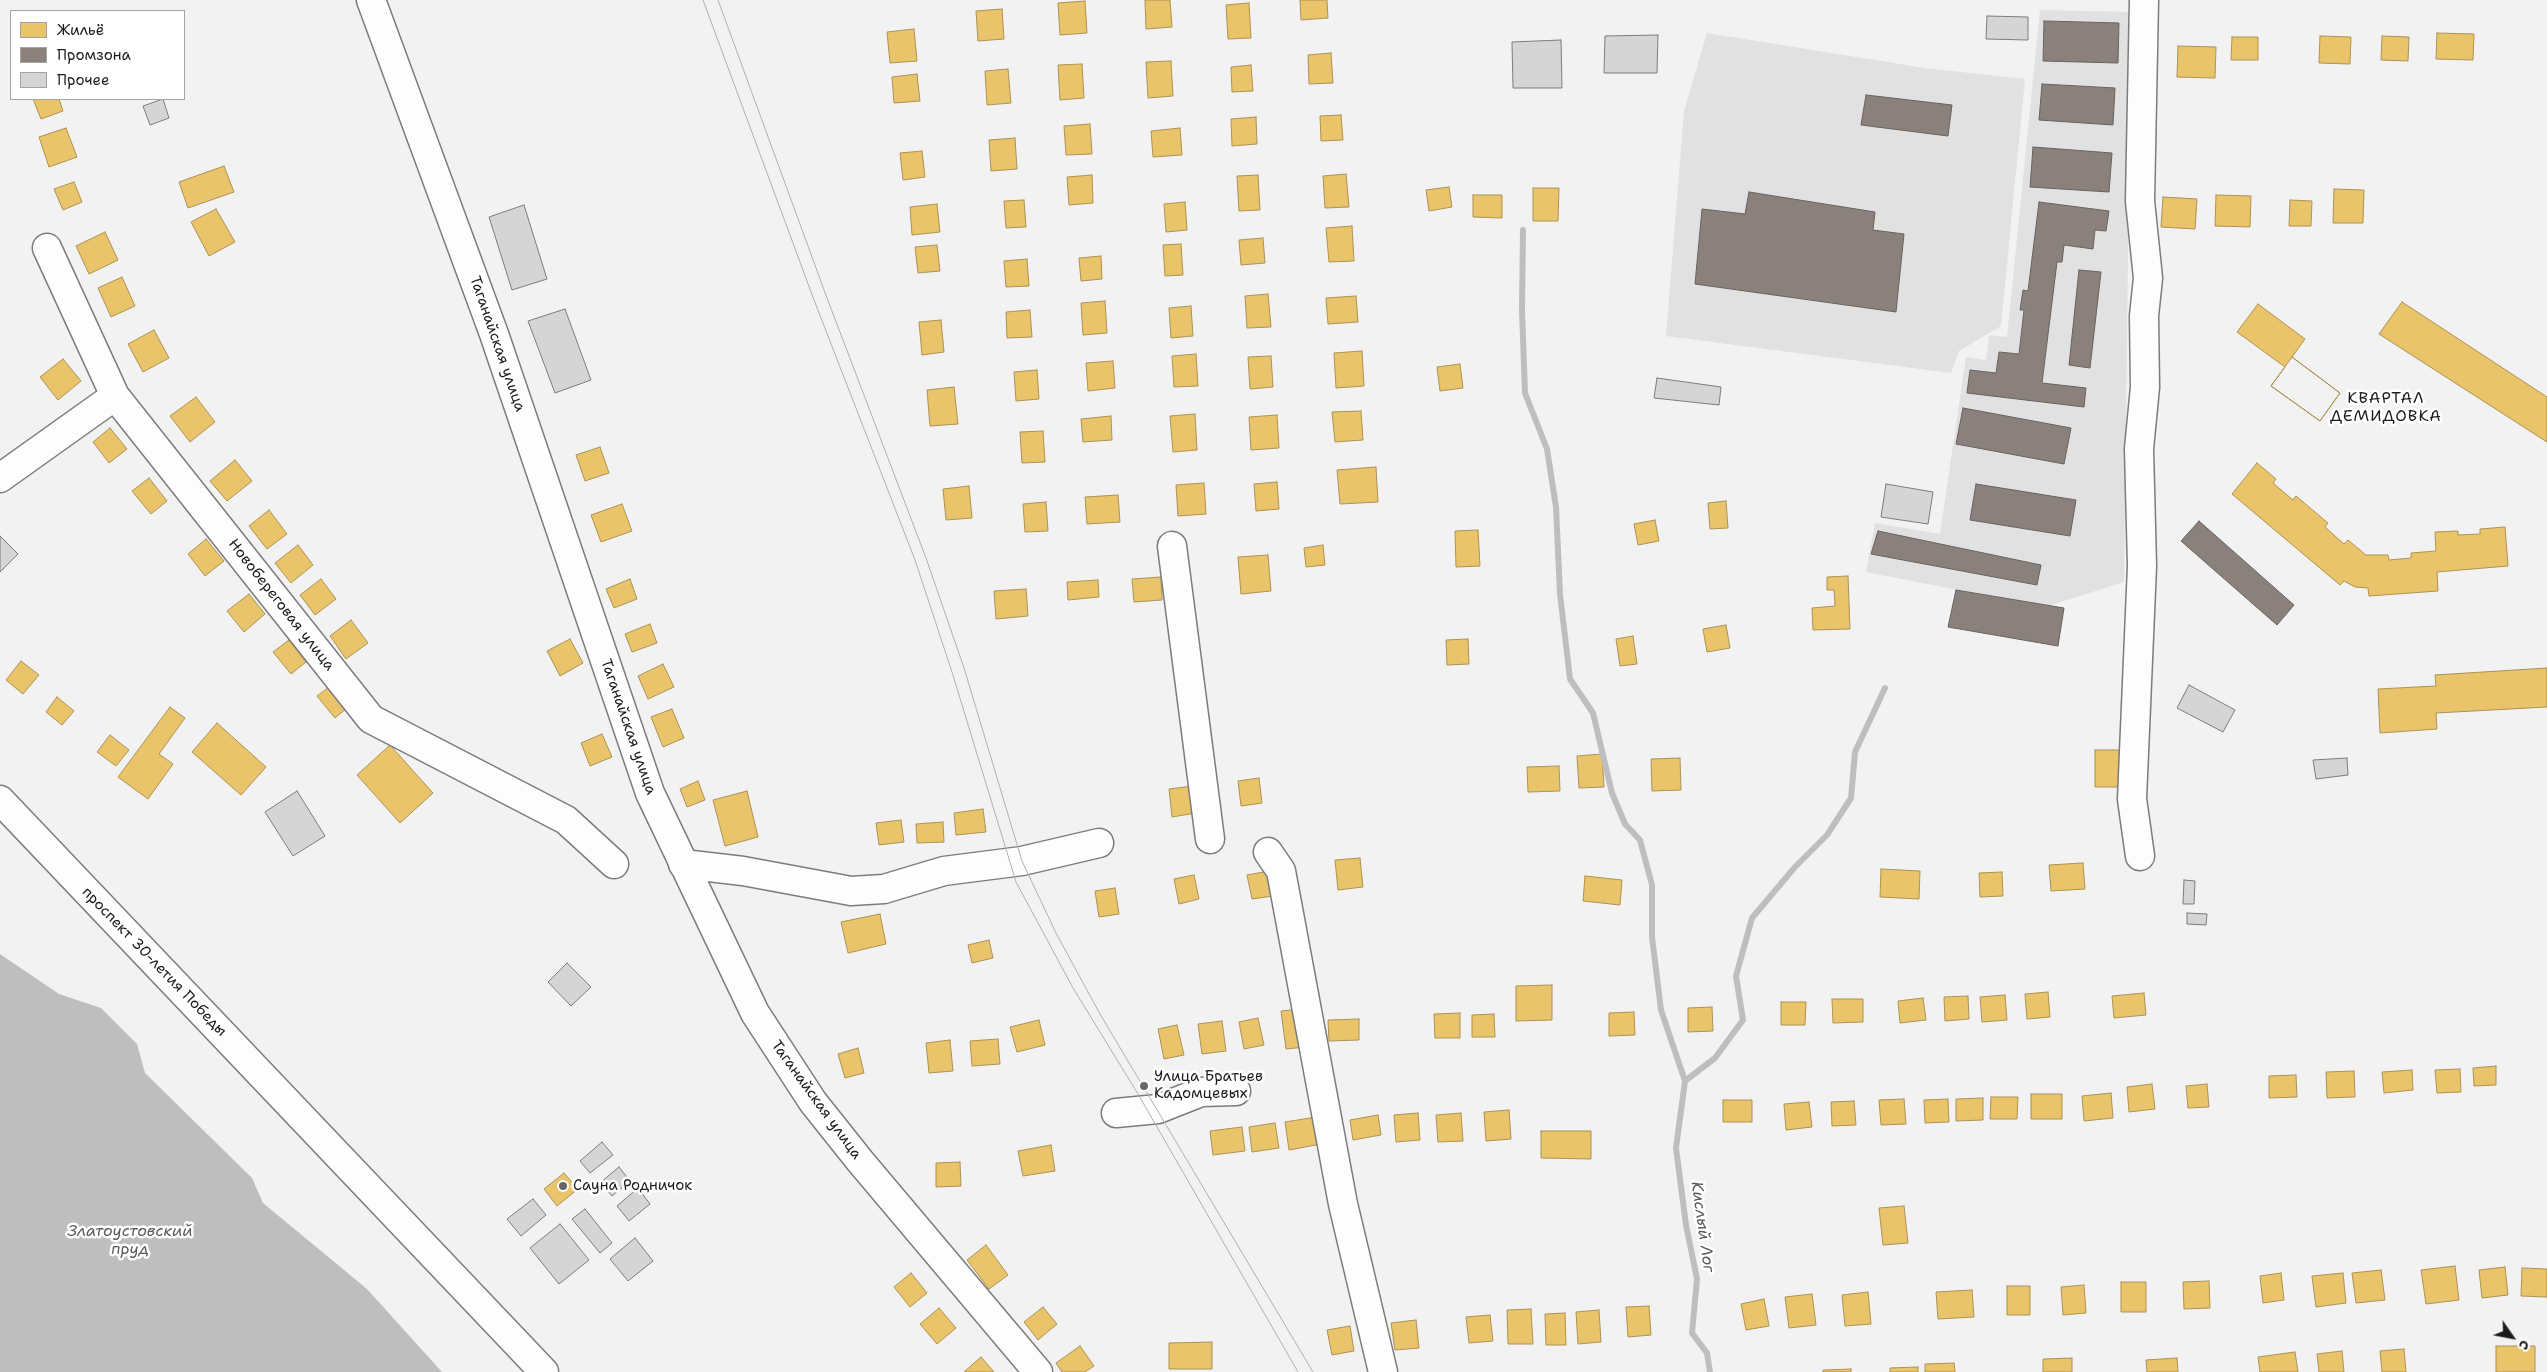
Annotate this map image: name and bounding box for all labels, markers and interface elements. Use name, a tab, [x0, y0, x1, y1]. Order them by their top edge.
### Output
legend	[10, 10, 185, 100]
text: Жильё	[57, 20, 104, 40]
text: Промзона	[57, 45, 131, 65]
text: Прочее	[57, 70, 109, 90]
street label: Таганайская улица	[465, 274, 529, 414]
district label: КВАРТАЛ ДЕМИДОВКА	[2329, 389, 2443, 427]
street label: Новобереговая улица	[224, 536, 338, 674]
street label: Таганайская улица	[596, 657, 660, 797]
street label: проспект 30-летия Победы	[78, 884, 230, 1040]
street label: Таганайская улица	[767, 1037, 865, 1163]
place label: Улица Братьев Кадомцевых	[1154, 1068, 1263, 1103]
marker: Улица Братьев Кадомцевых	[1138, 1080, 1150, 1092]
place label: Сауна Родничок	[573, 1177, 692, 1195]
marker: Сауна Родничок	[557, 1180, 569, 1192]
water label: Кислый Лог	[1686, 1180, 1718, 1274]
water label: Златоустовский пруд	[67, 1222, 193, 1260]
north arrow	[2487, 1312, 2537, 1362]
text: С	[2515, 1337, 2534, 1354]

